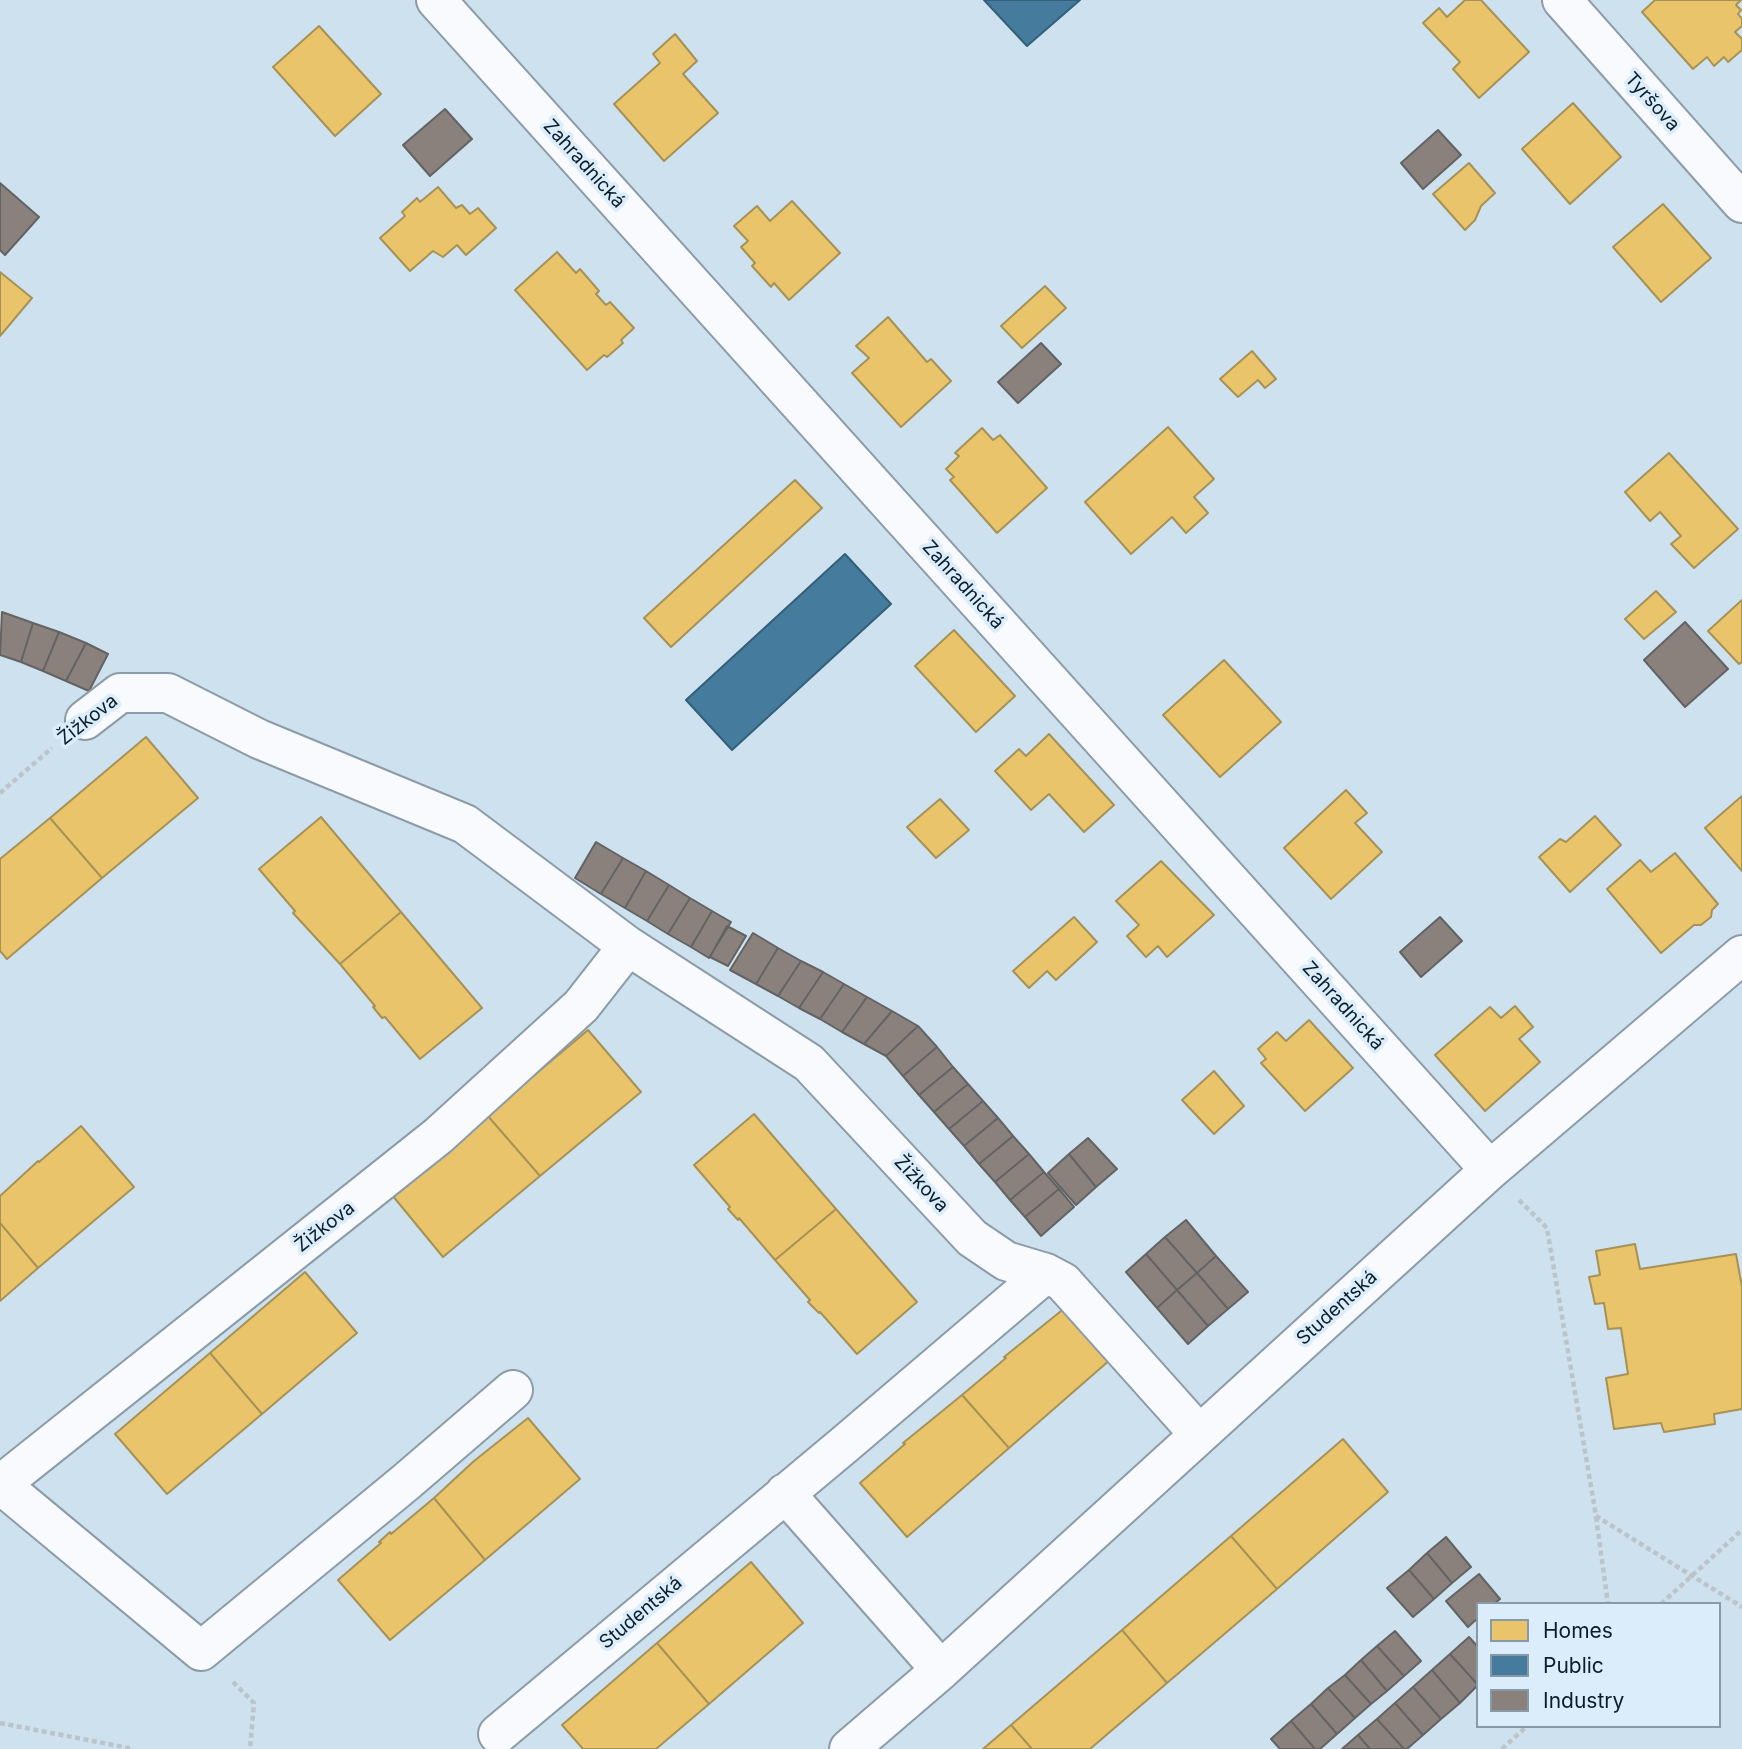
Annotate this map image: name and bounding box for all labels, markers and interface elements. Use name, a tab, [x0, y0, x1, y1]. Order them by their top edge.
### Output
street label: Tyršova	[1620, 68, 1684, 136]
street label: Zahradnická	[538, 115, 630, 213]
street label: Zahradnická	[917, 536, 1009, 634]
street label: Žižkova	[54, 690, 122, 750]
street label: Zahradnická	[1297, 957, 1389, 1055]
street label: Žižkova	[889, 1151, 953, 1217]
street label: Žižkova	[291, 1197, 359, 1257]
street label: Studentská	[1292, 1266, 1382, 1350]
street label: Studentská	[595, 1572, 687, 1654]
legend	[1476, 1602, 1721, 1728]
text: Homes	[1543, 1618, 1613, 1643]
text: Public	[1543, 1653, 1604, 1678]
text: Industry	[1543, 1688, 1624, 1713]

